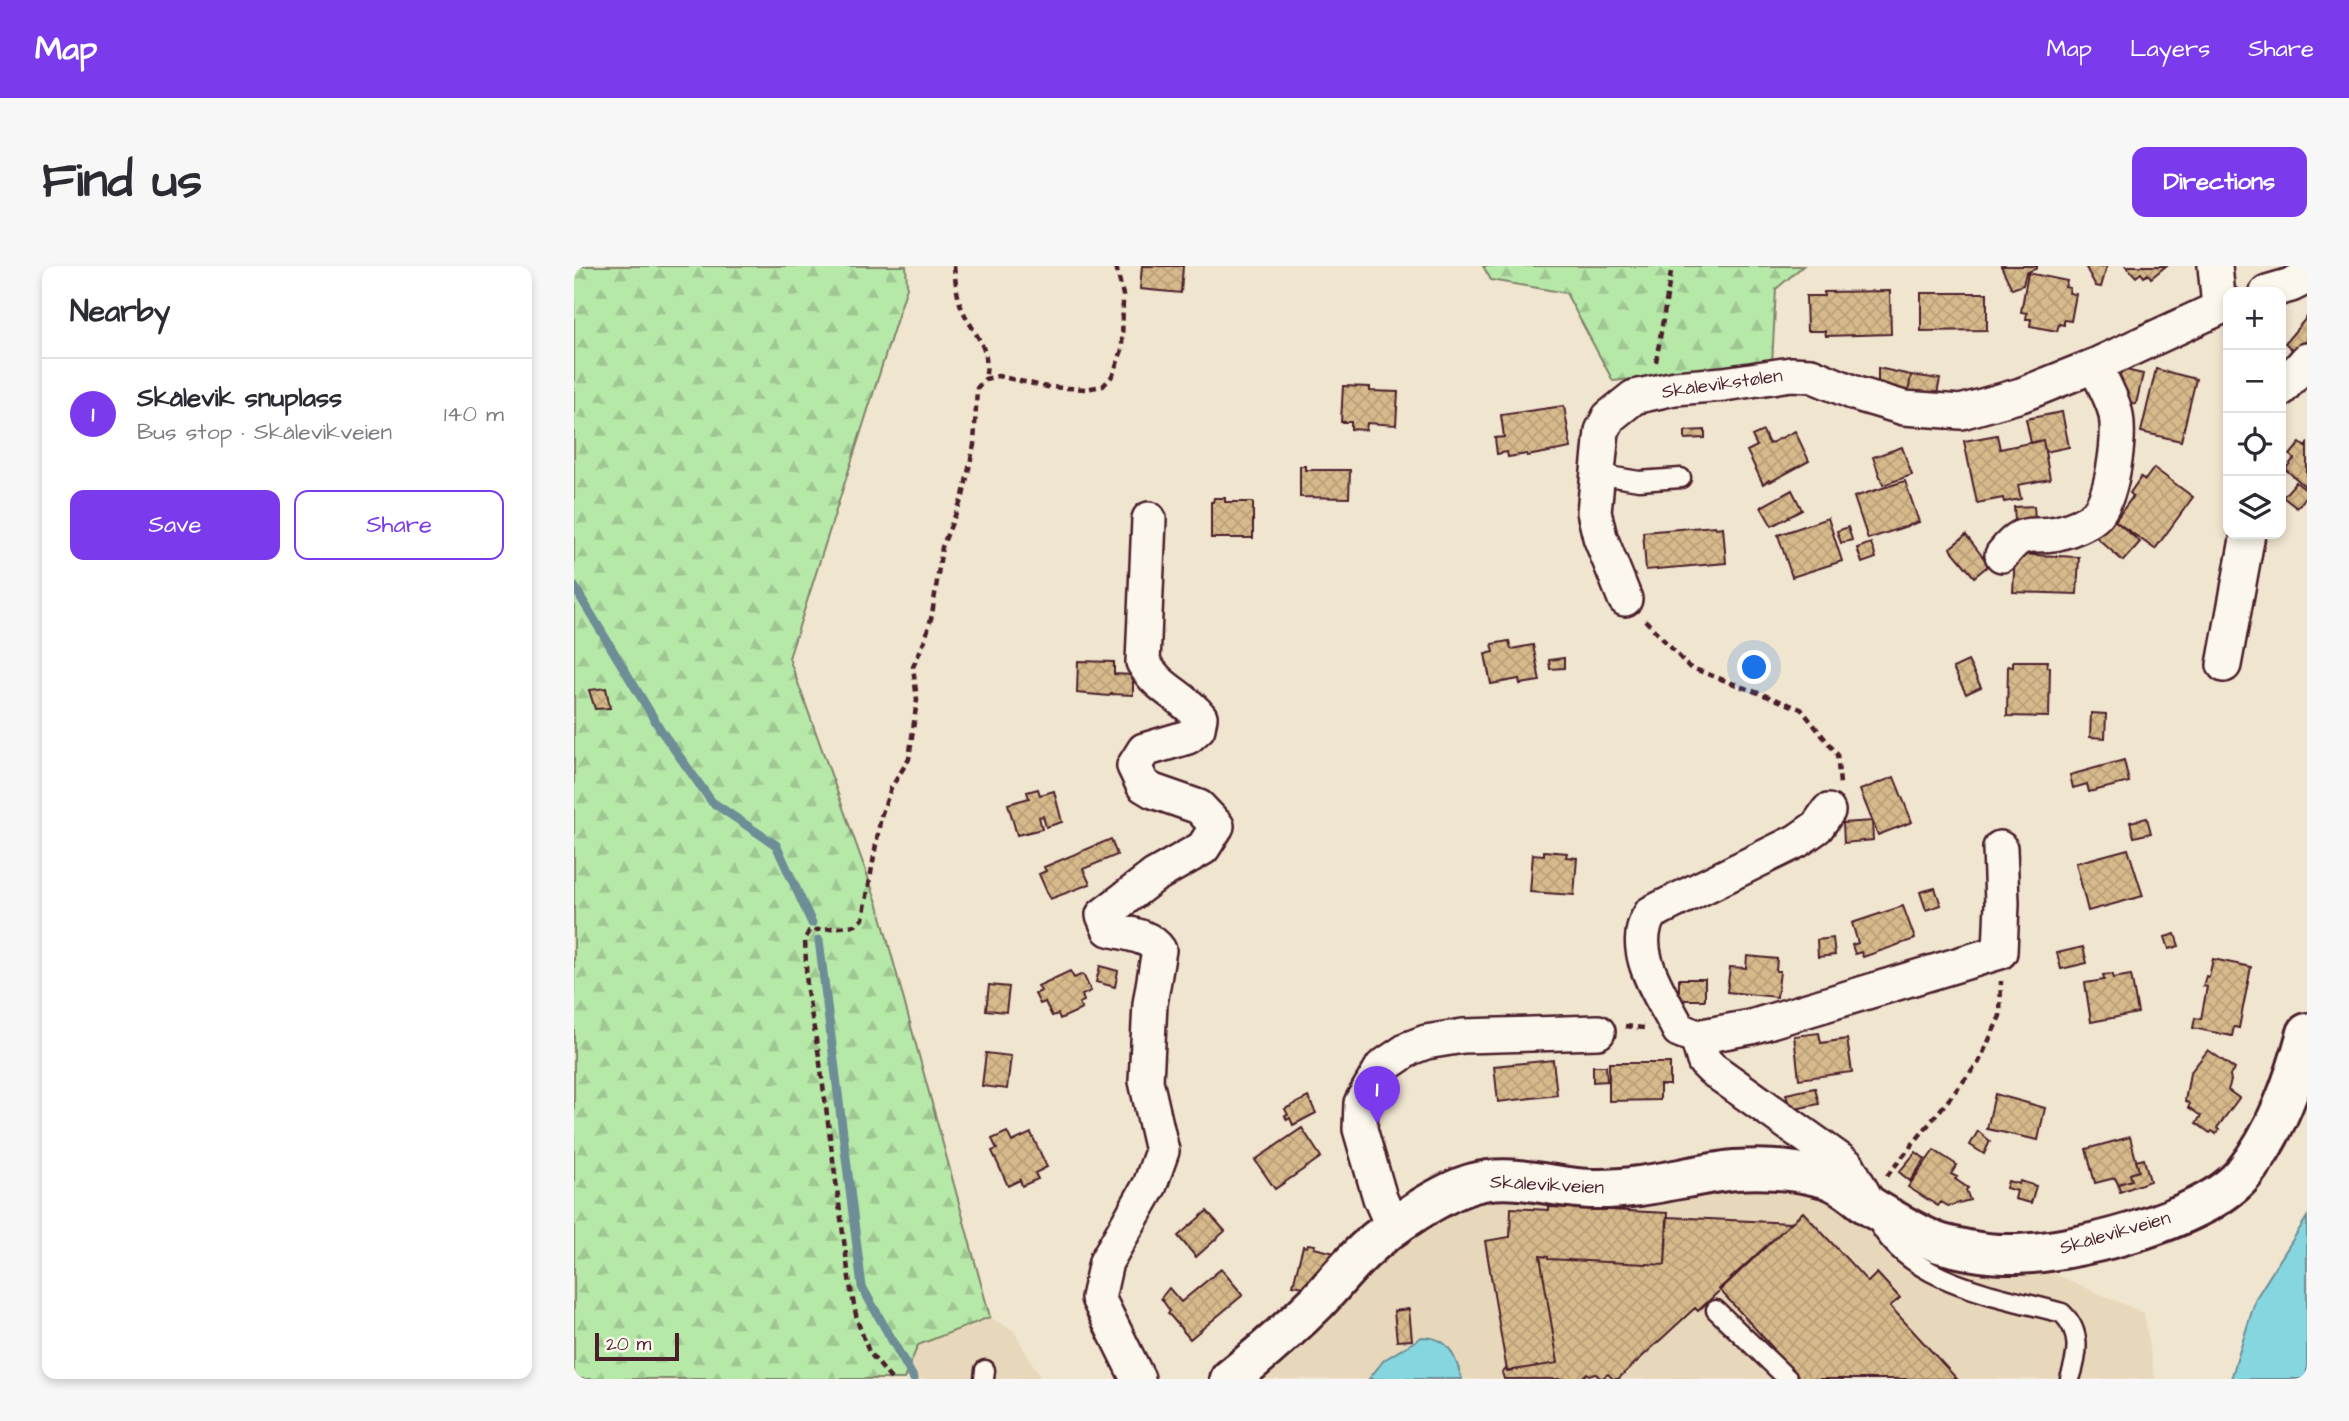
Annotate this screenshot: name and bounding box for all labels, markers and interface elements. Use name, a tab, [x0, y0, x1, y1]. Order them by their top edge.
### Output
text: Map	[35, 26, 97, 72]
text: Map	[2047, 32, 2092, 66]
text: Layers	[2130, 32, 2210, 66]
text: Share	[2248, 32, 2314, 66]
button: Directions	[2132, 147, 2307, 217]
text: Find us	[42, 148, 202, 216]
map controls	[2223, 287, 2286, 539]
button: +	[2223, 287, 2286, 350]
text: Nearby	[70, 291, 170, 333]
button: −	[2223, 350, 2286, 413]
street label: Skålevikstølen	[1660, 362, 1784, 406]
text: Skålevik snuplass	[137, 380, 342, 416]
text: 1	[92, 398, 94, 430]
text: 140 m	[444, 398, 504, 430]
button: locate	[2223, 413, 2286, 476]
text: Bus stop · Skålevikveien	[137, 416, 392, 448]
button: layers	[2223, 476, 2286, 539]
button: Save	[70, 490, 280, 560]
button: Share	[294, 490, 504, 560]
your location	[1737, 650, 1771, 684]
pin: 1	[1354, 1066, 1400, 1124]
street label: Skålevikveien	[1489, 1169, 1605, 1201]
street label: Skålevikveien	[2056, 1204, 2174, 1262]
scale bar	[595, 1330, 679, 1362]
text: 20 m	[606, 1331, 651, 1358]

